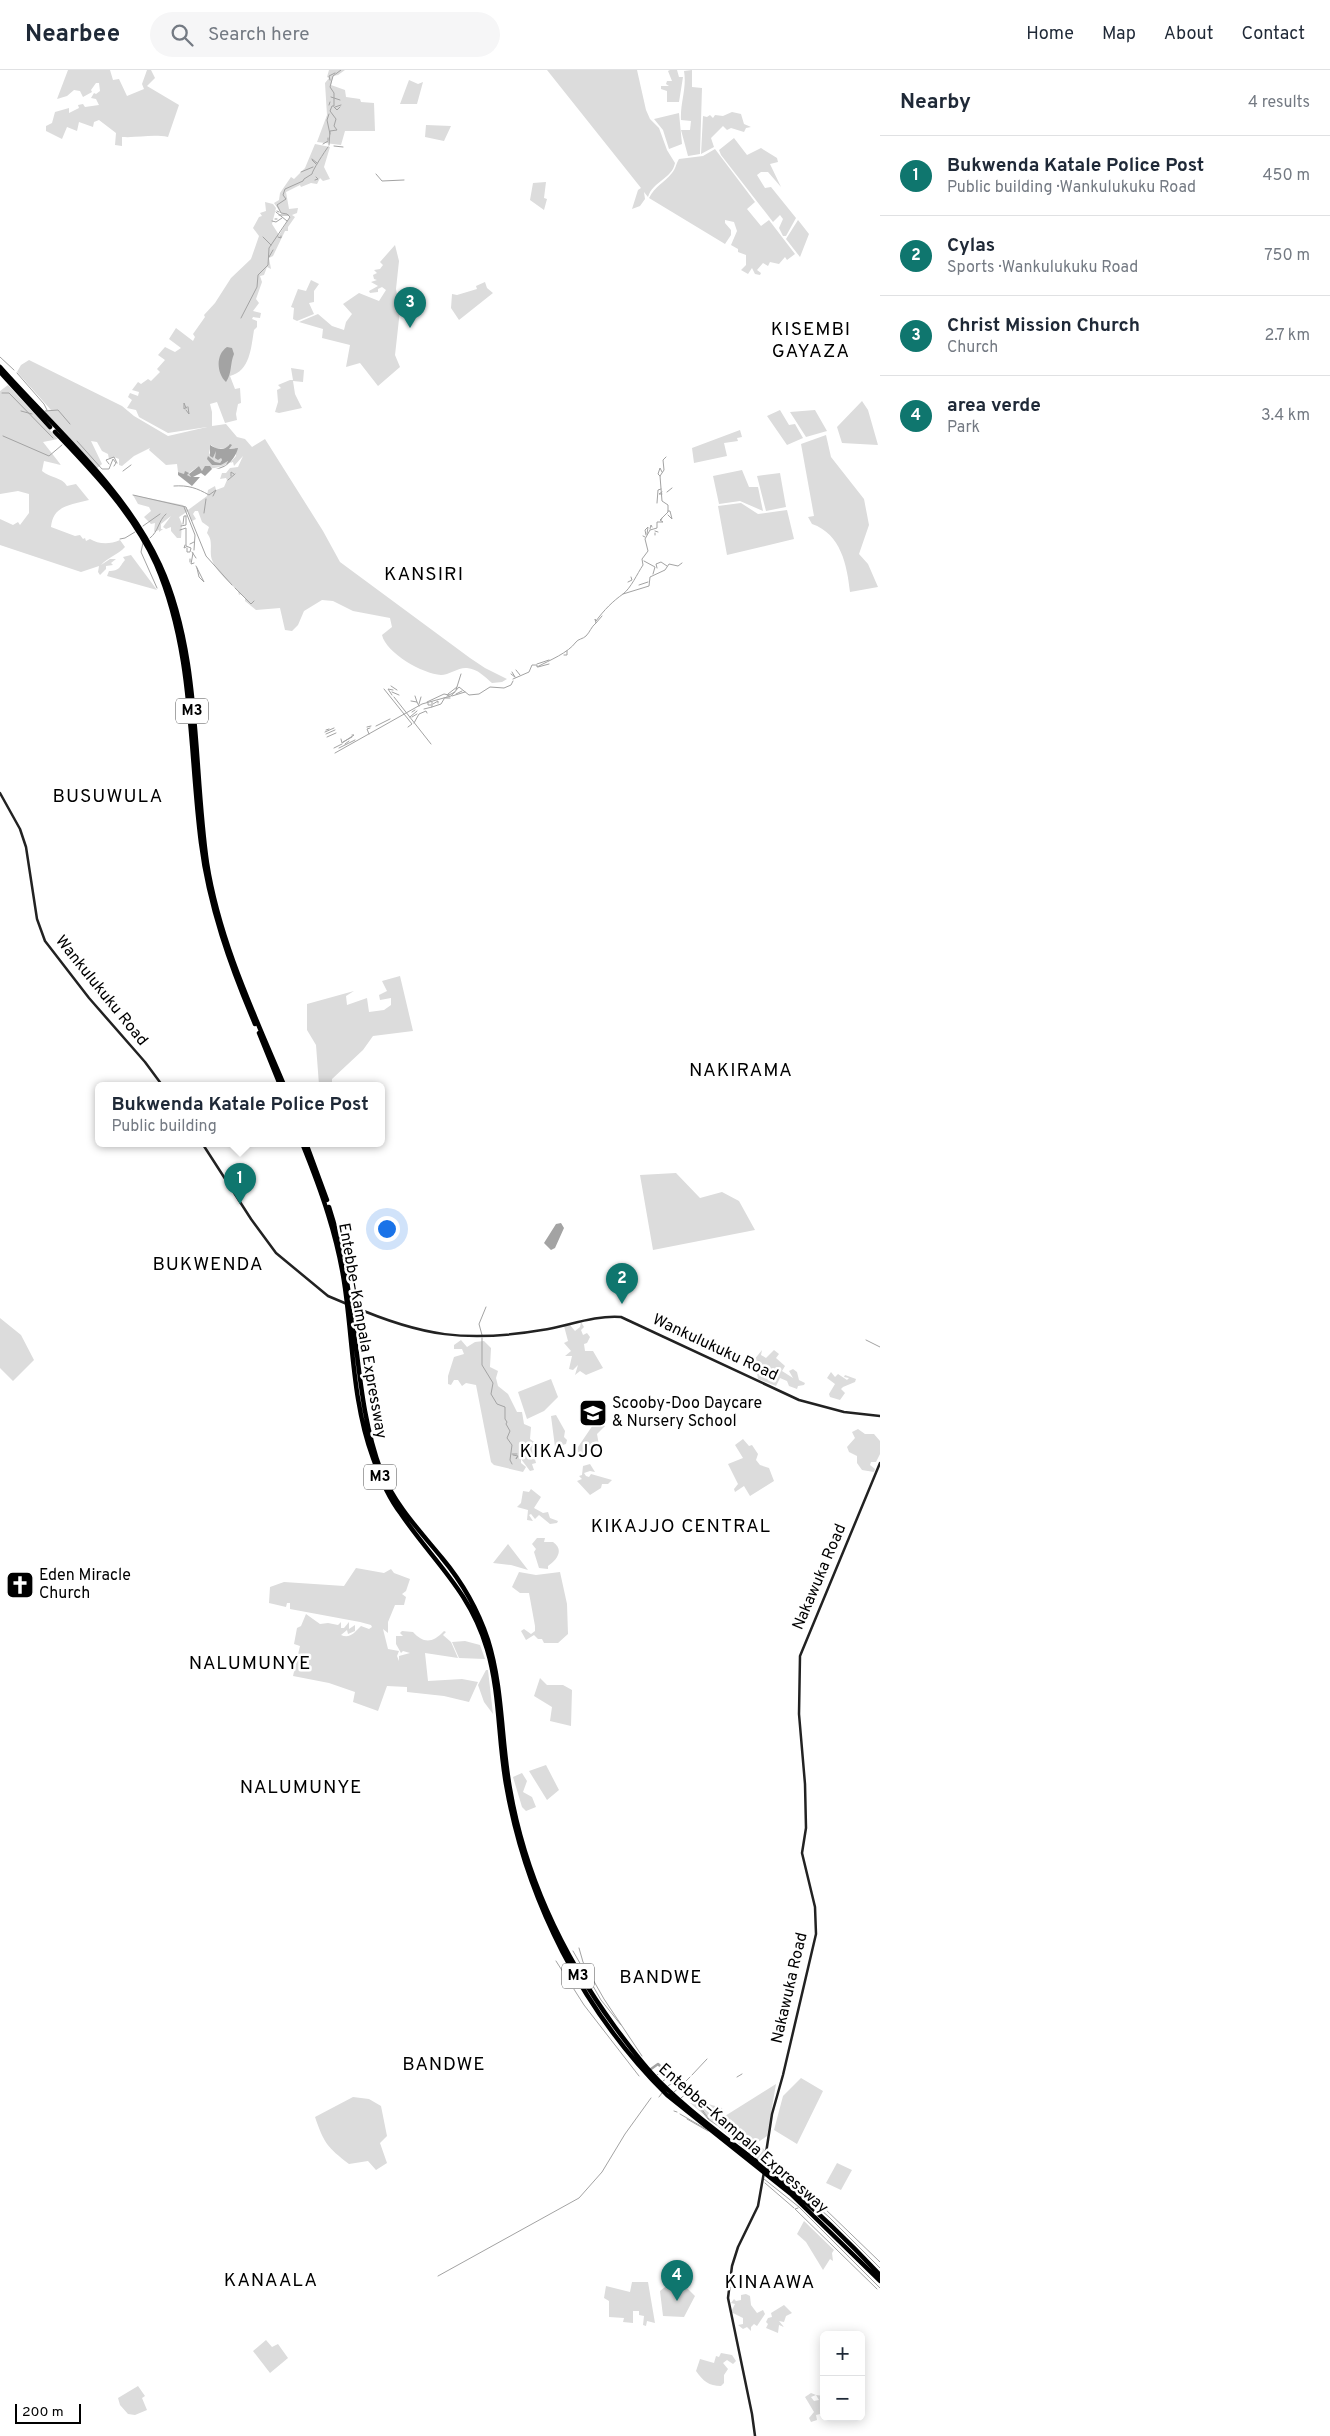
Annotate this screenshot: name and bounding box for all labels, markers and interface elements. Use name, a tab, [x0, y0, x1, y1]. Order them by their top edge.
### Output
search box	[150, 12, 500, 57]
text: Nearbee	[25, 20, 120, 50]
icon: search	[168, 21, 196, 49]
text: Search here	[208, 23, 310, 47]
text: Home	[1026, 23, 1074, 46]
text: Map	[1102, 23, 1136, 46]
text: About	[1164, 23, 1213, 46]
text: Contact	[1241, 23, 1305, 46]
text: Nearby	[900, 89, 971, 116]
text: 4 results	[1248, 93, 1310, 113]
text: Bukwenda Katale Police Post	[947, 154, 1204, 178]
text: 1	[913, 166, 919, 186]
text: 450 m	[1263, 166, 1310, 186]
text: Public building · Wankulukuku Road	[947, 178, 1196, 198]
text: Cylas	[947, 234, 995, 258]
text: 2	[911, 246, 921, 266]
text: 750 m	[1264, 246, 1310, 266]
text: Sports · Wankulukuku Road	[947, 258, 1138, 278]
pin: 3	[394, 287, 426, 328]
text: Christ Mission Church	[947, 314, 1140, 338]
district label: KISEMBI GAYAZA	[771, 318, 851, 364]
text: 3	[911, 326, 921, 346]
text: 2.7 km	[1265, 326, 1310, 346]
text: Church	[947, 338, 998, 358]
text: area verde	[947, 394, 1041, 418]
text: 4	[911, 406, 921, 426]
text: 3.4 km	[1261, 406, 1310, 426]
text: Park	[947, 418, 980, 438]
district label: KANSIRI	[384, 563, 464, 587]
road number: M3	[176, 698, 208, 724]
district label: BUSUWULA	[53, 785, 163, 809]
street label: Wankulukuku Road	[50, 932, 152, 1050]
district label: NAKIRAMA	[689, 1059, 793, 1083]
popup	[95, 1082, 385, 1147]
text: Bukwenda Katale Police Post	[111, 1093, 369, 1117]
text: Public building	[111, 1117, 217, 1137]
pin: 1	[224, 1163, 256, 1204]
your location	[374, 1216, 400, 1242]
street label: Entebbe–Kampala Expressway	[333, 1222, 391, 1440]
district label: BUKWENDA	[152, 1253, 264, 1277]
pin: 2	[606, 1263, 638, 1304]
street label: Wankulukuku Road	[649, 1310, 781, 1386]
place label: Scooby-Doo Daycare & Nursery School	[612, 1394, 762, 1432]
school or university icon: Scooby-Doo Daycare & Nursery School	[578, 1398, 608, 1428]
district label: KIKAJJO	[520, 1440, 604, 1464]
road number: M3	[364, 1464, 396, 1490]
district label: KIKAJJO CENTRAL	[591, 1515, 771, 1539]
street label: Nakawuka Road	[789, 1521, 851, 1633]
place label: Eden Miracle Church	[39, 1566, 131, 1604]
church icon: Eden Miracle Church	[5, 1570, 35, 1600]
district label: NALUMUNYE	[189, 1652, 311, 1676]
district label: NALUMUNYE	[240, 1776, 362, 1800]
street label: Nakawuka Road	[768, 1931, 812, 2045]
road number: M3	[562, 1964, 594, 1988]
district label: BANDWE	[619, 1966, 703, 1990]
district label: BANDWE	[402, 2053, 486, 2077]
street label: Entebbe–Kampala Expressway	[654, 2060, 832, 2218]
pin: 4	[661, 2260, 693, 2301]
district label: KANAALA	[224, 2269, 318, 2293]
district label: KINAAWA	[725, 2271, 816, 2295]
map controls	[820, 2331, 865, 2421]
button: +	[820, 2331, 865, 2376]
button: −	[820, 2376, 865, 2421]
scale bar	[15, 2401, 81, 2424]
text: 200 m	[22, 2404, 64, 2421]

